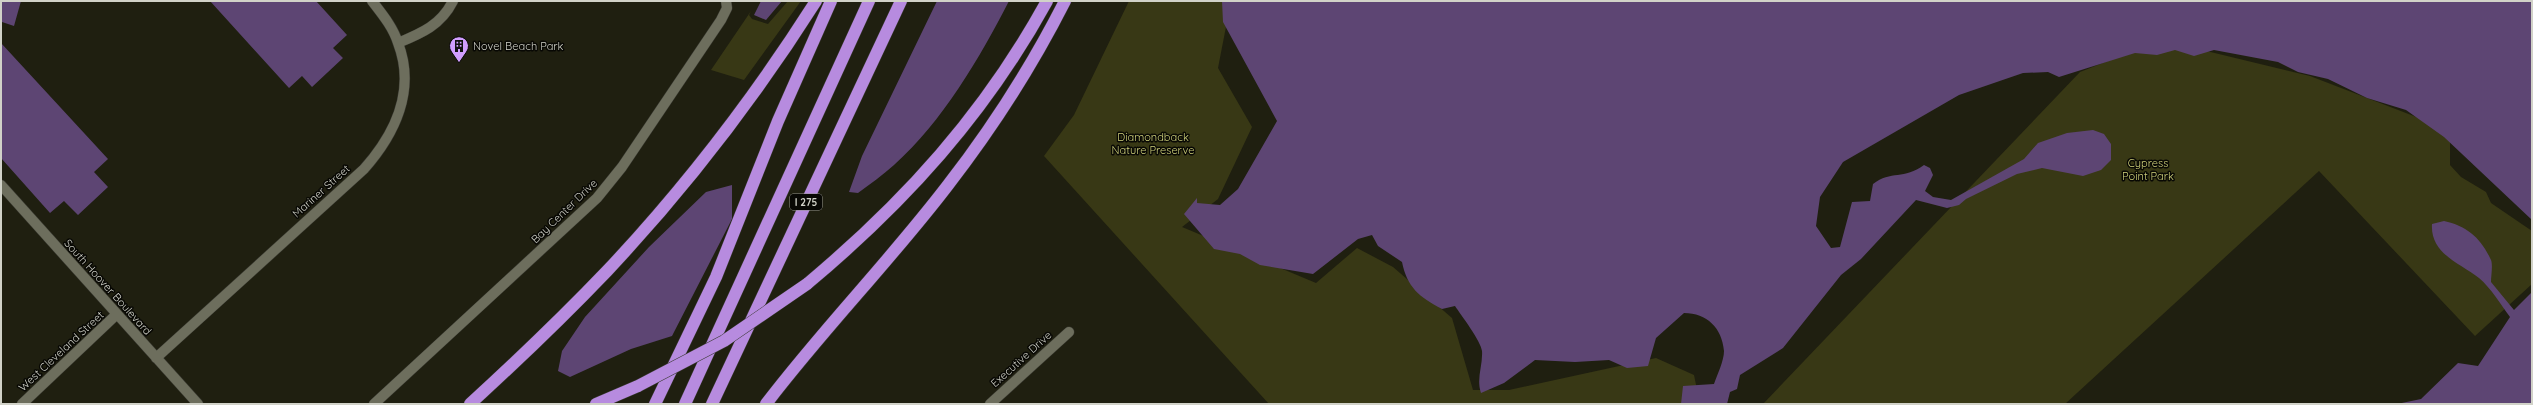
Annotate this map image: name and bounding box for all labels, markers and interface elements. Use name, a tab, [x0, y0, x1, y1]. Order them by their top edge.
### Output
building icon: Novel Beach Park	[448, 35, 470, 63]
place label: Novel Beach Park	[473, 39, 564, 53]
park label: Diamondback Nature Preserve	[1112, 130, 1194, 157]
park label: Cypress Point Park	[2122, 156, 2174, 183]
street label: Mariner Street	[289, 161, 353, 220]
street label: Bay Center Drive	[528, 176, 600, 246]
road number: I 275	[790, 194, 822, 210]
street label: South Hoover Boulevard	[61, 236, 155, 338]
street label: West Cleveland Street	[15, 308, 107, 394]
street label: Executive Drive	[988, 328, 1054, 390]

